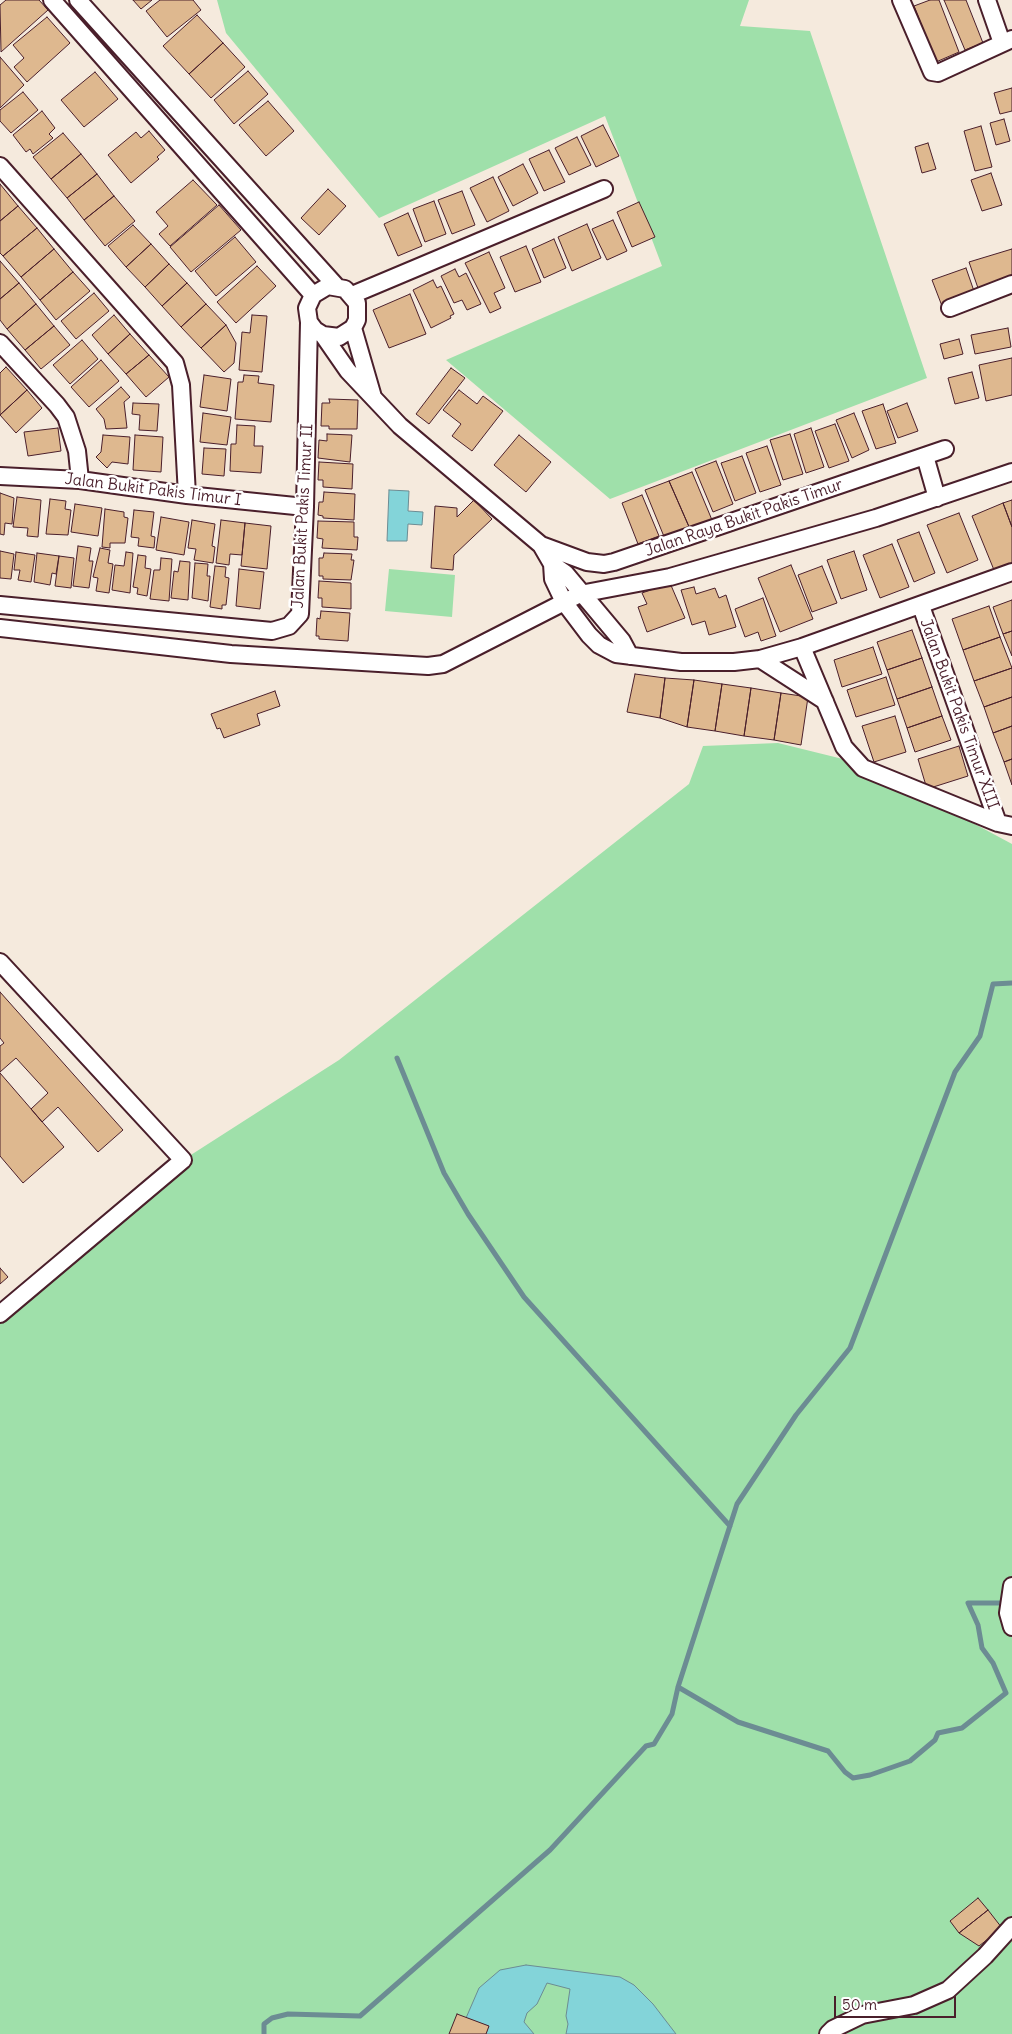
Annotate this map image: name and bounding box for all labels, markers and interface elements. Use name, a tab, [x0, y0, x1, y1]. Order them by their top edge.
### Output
street label: Jalan Bukit Pakis Timur II	[289, 423, 317, 609]
street label: Jalan Bukit Pakis Timur I	[64, 470, 242, 510]
street label: Jalan Raya Bukit Pakis Timur	[643, 475, 845, 561]
street label: Jalan Bukit Pakis Timur XIII	[916, 616, 1002, 812]
scale bar	[837, 1986, 960, 2018]
text: 50 m	[842, 1995, 877, 2014]

